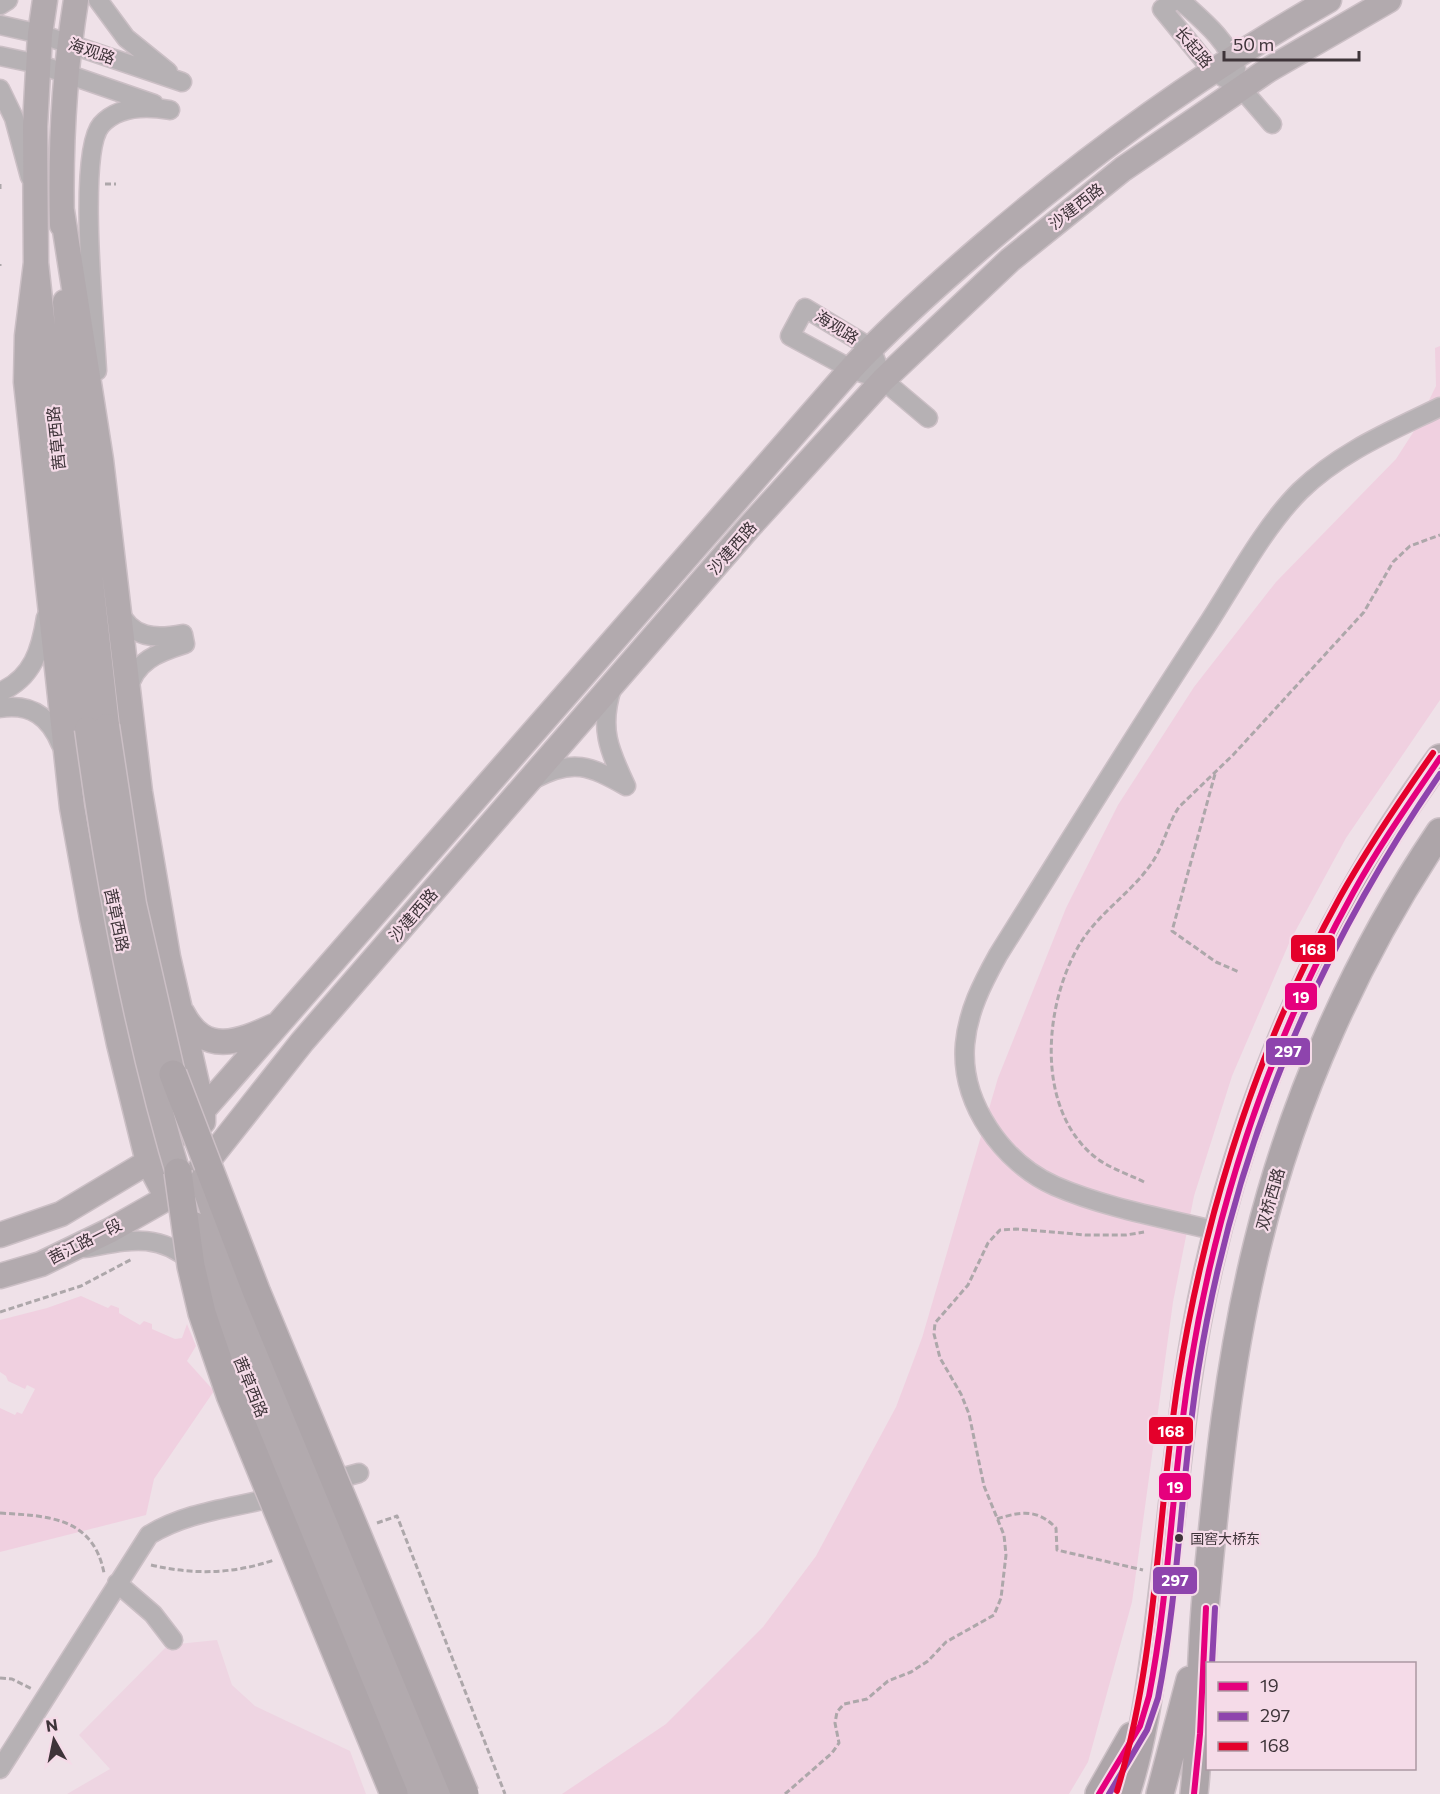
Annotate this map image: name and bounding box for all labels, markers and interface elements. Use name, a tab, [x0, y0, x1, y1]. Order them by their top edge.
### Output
street label: 长起路	[1172, 22, 1217, 71]
scale bar	[1224, 24, 1359, 62]
text: 50 m	[1233, 33, 1274, 55]
street label: 海观路	[66, 34, 118, 67]
street label: 沙建西路	[1045, 178, 1107, 233]
street label: 海观路	[812, 306, 863, 347]
street label: 茜草西路	[43, 405, 68, 471]
street label: 沙建西路	[703, 517, 760, 578]
street label: 沙建西路	[384, 884, 441, 945]
street label: 茜草西路	[102, 887, 133, 953]
line badge: 168	[1290, 934, 1336, 963]
text: 168	[1299, 939, 1327, 958]
line badge: 19	[1284, 982, 1318, 1011]
text: 19	[1292, 987, 1310, 1006]
line badge: 297	[1265, 1037, 1311, 1066]
text: 297	[1274, 1041, 1302, 1060]
street label: 双桥西路	[1252, 1165, 1287, 1232]
street label: 茜江路一段	[45, 1214, 125, 1267]
street label: 茜草西路	[231, 1354, 272, 1420]
line badge: 168	[1148, 1416, 1194, 1445]
text: 168	[1157, 1421, 1185, 1440]
line badge: 19	[1158, 1472, 1192, 1501]
text: 19	[1166, 1477, 1184, 1496]
place label: 国窖大桥东	[1190, 1530, 1260, 1547]
marker: 国窖大桥东	[1173, 1532, 1185, 1544]
line badge: 297	[1152, 1566, 1198, 1595]
text: 297	[1161, 1570, 1189, 1589]
legend	[1206, 1662, 1416, 1770]
text: 19	[1260, 1674, 1279, 1696]
text: 297	[1260, 1704, 1290, 1726]
north arrow	[24, 1710, 84, 1770]
text: N	[44, 1714, 59, 1735]
text: 168	[1260, 1734, 1290, 1756]

